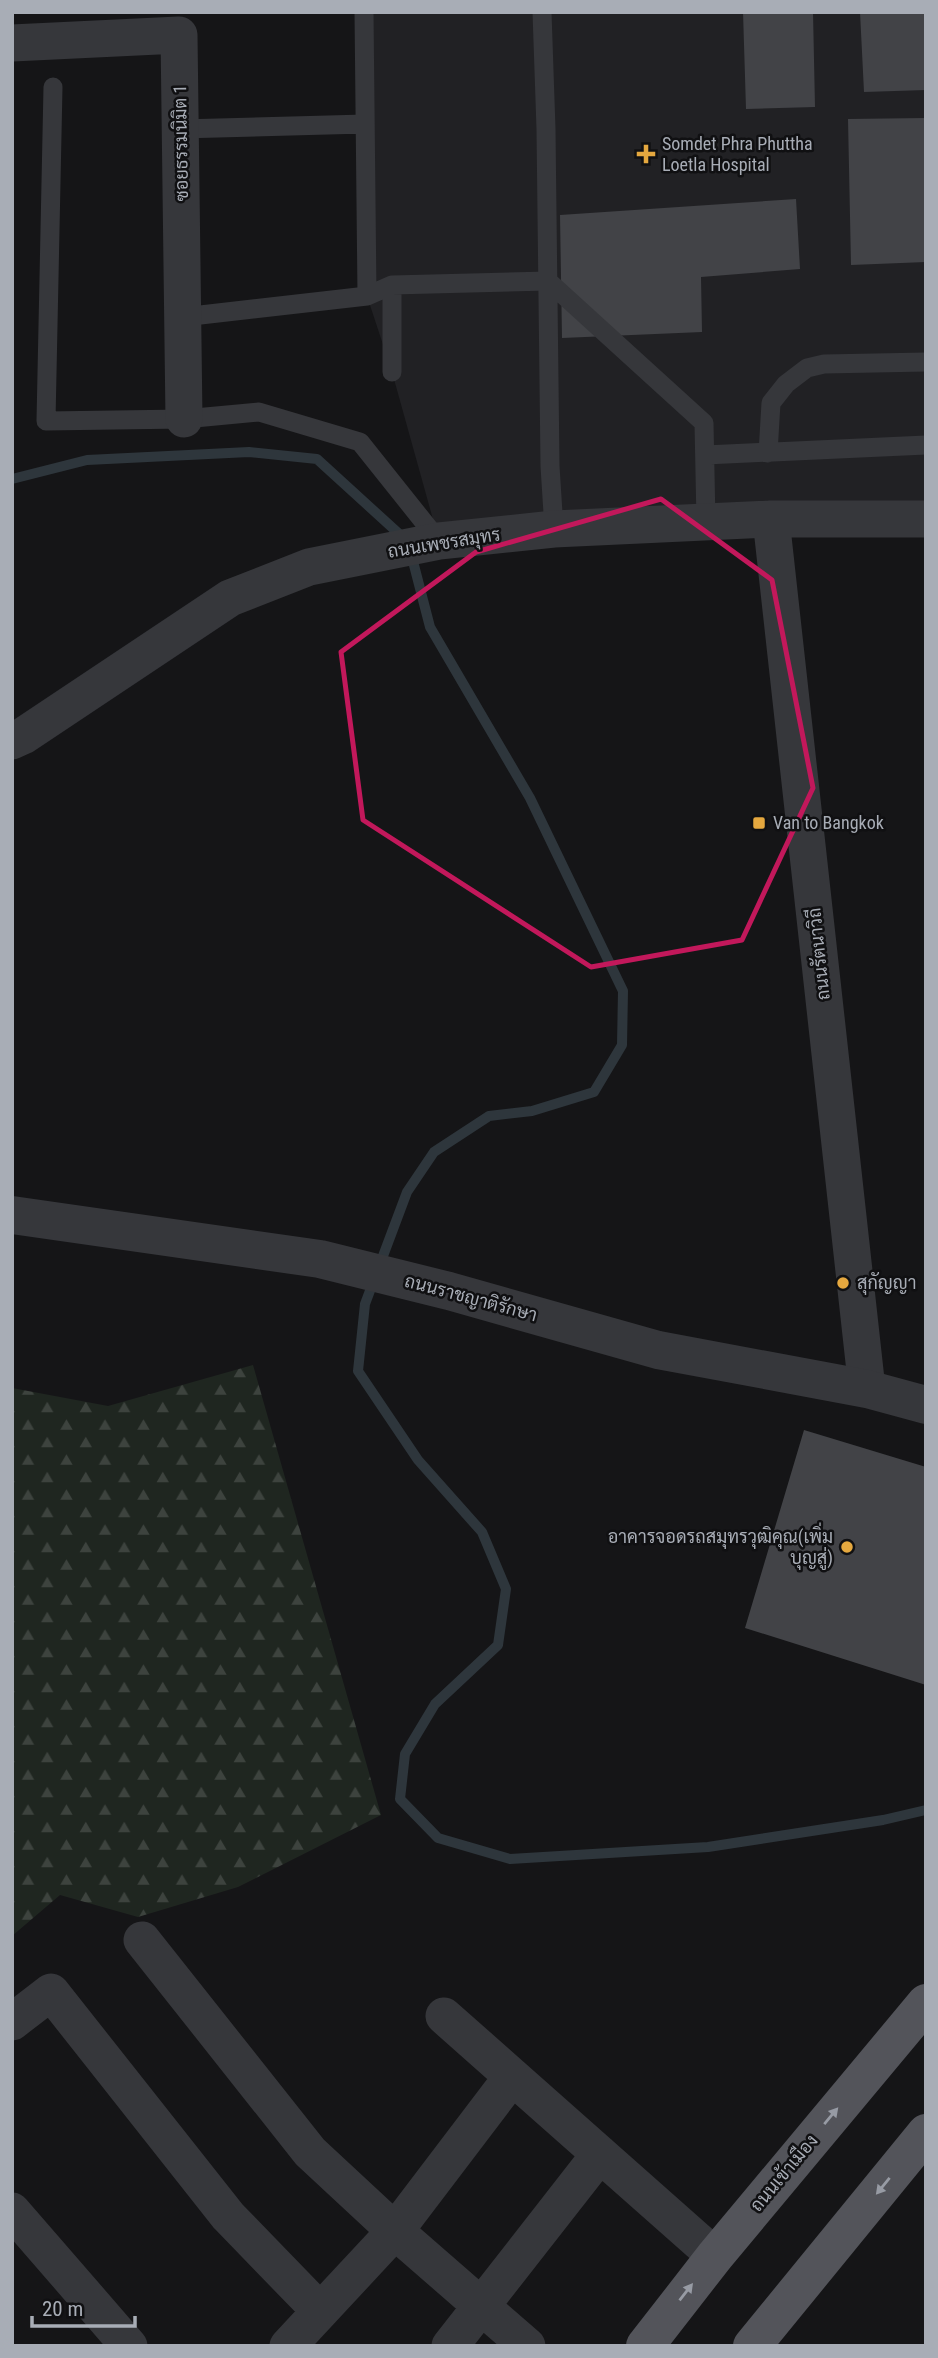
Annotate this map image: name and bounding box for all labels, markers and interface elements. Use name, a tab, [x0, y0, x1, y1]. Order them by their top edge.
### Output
street label: ซอยธรรมนิมิต 1	[169, 85, 192, 202]
place label: Somdet Phra Phuttha Loetla Hospital	[662, 133, 813, 175]
marker: Somdet Phra Phuttha Loetla Hospital	[636, 144, 656, 164]
street label: ถนนเพชรสมุทร	[386, 523, 502, 564]
place label: Van to Bangkok	[773, 812, 884, 833]
marker: Van to Bangkok	[751, 815, 767, 831]
street label: ถนนรัตนาวิถี	[801, 907, 834, 1002]
street label: ถนนราชญาติรักษา	[402, 1270, 540, 1326]
place label: สุกัญญา	[857, 1272, 916, 1295]
marker: สุกัญญา	[835, 1275, 851, 1291]
place label: อาคารจอดรถสมุทรวุฒิคุณ(เพิ่ม บุญสู่)	[608, 1522, 833, 1571]
marker: อาคารจอดรถสมุทรวุฒิคุณ(เพิ่ม บุญสู่)	[839, 1539, 855, 1555]
one-way arrow	[823, 2108, 838, 2125]
street label: ถนนเข้าเมือง	[745, 2129, 822, 2215]
one-way arrow	[875, 2176, 890, 2194]
one-way arrow	[679, 2283, 694, 2301]
scale bar	[32, 2284, 135, 2328]
text: 20 m	[42, 2297, 83, 2321]

